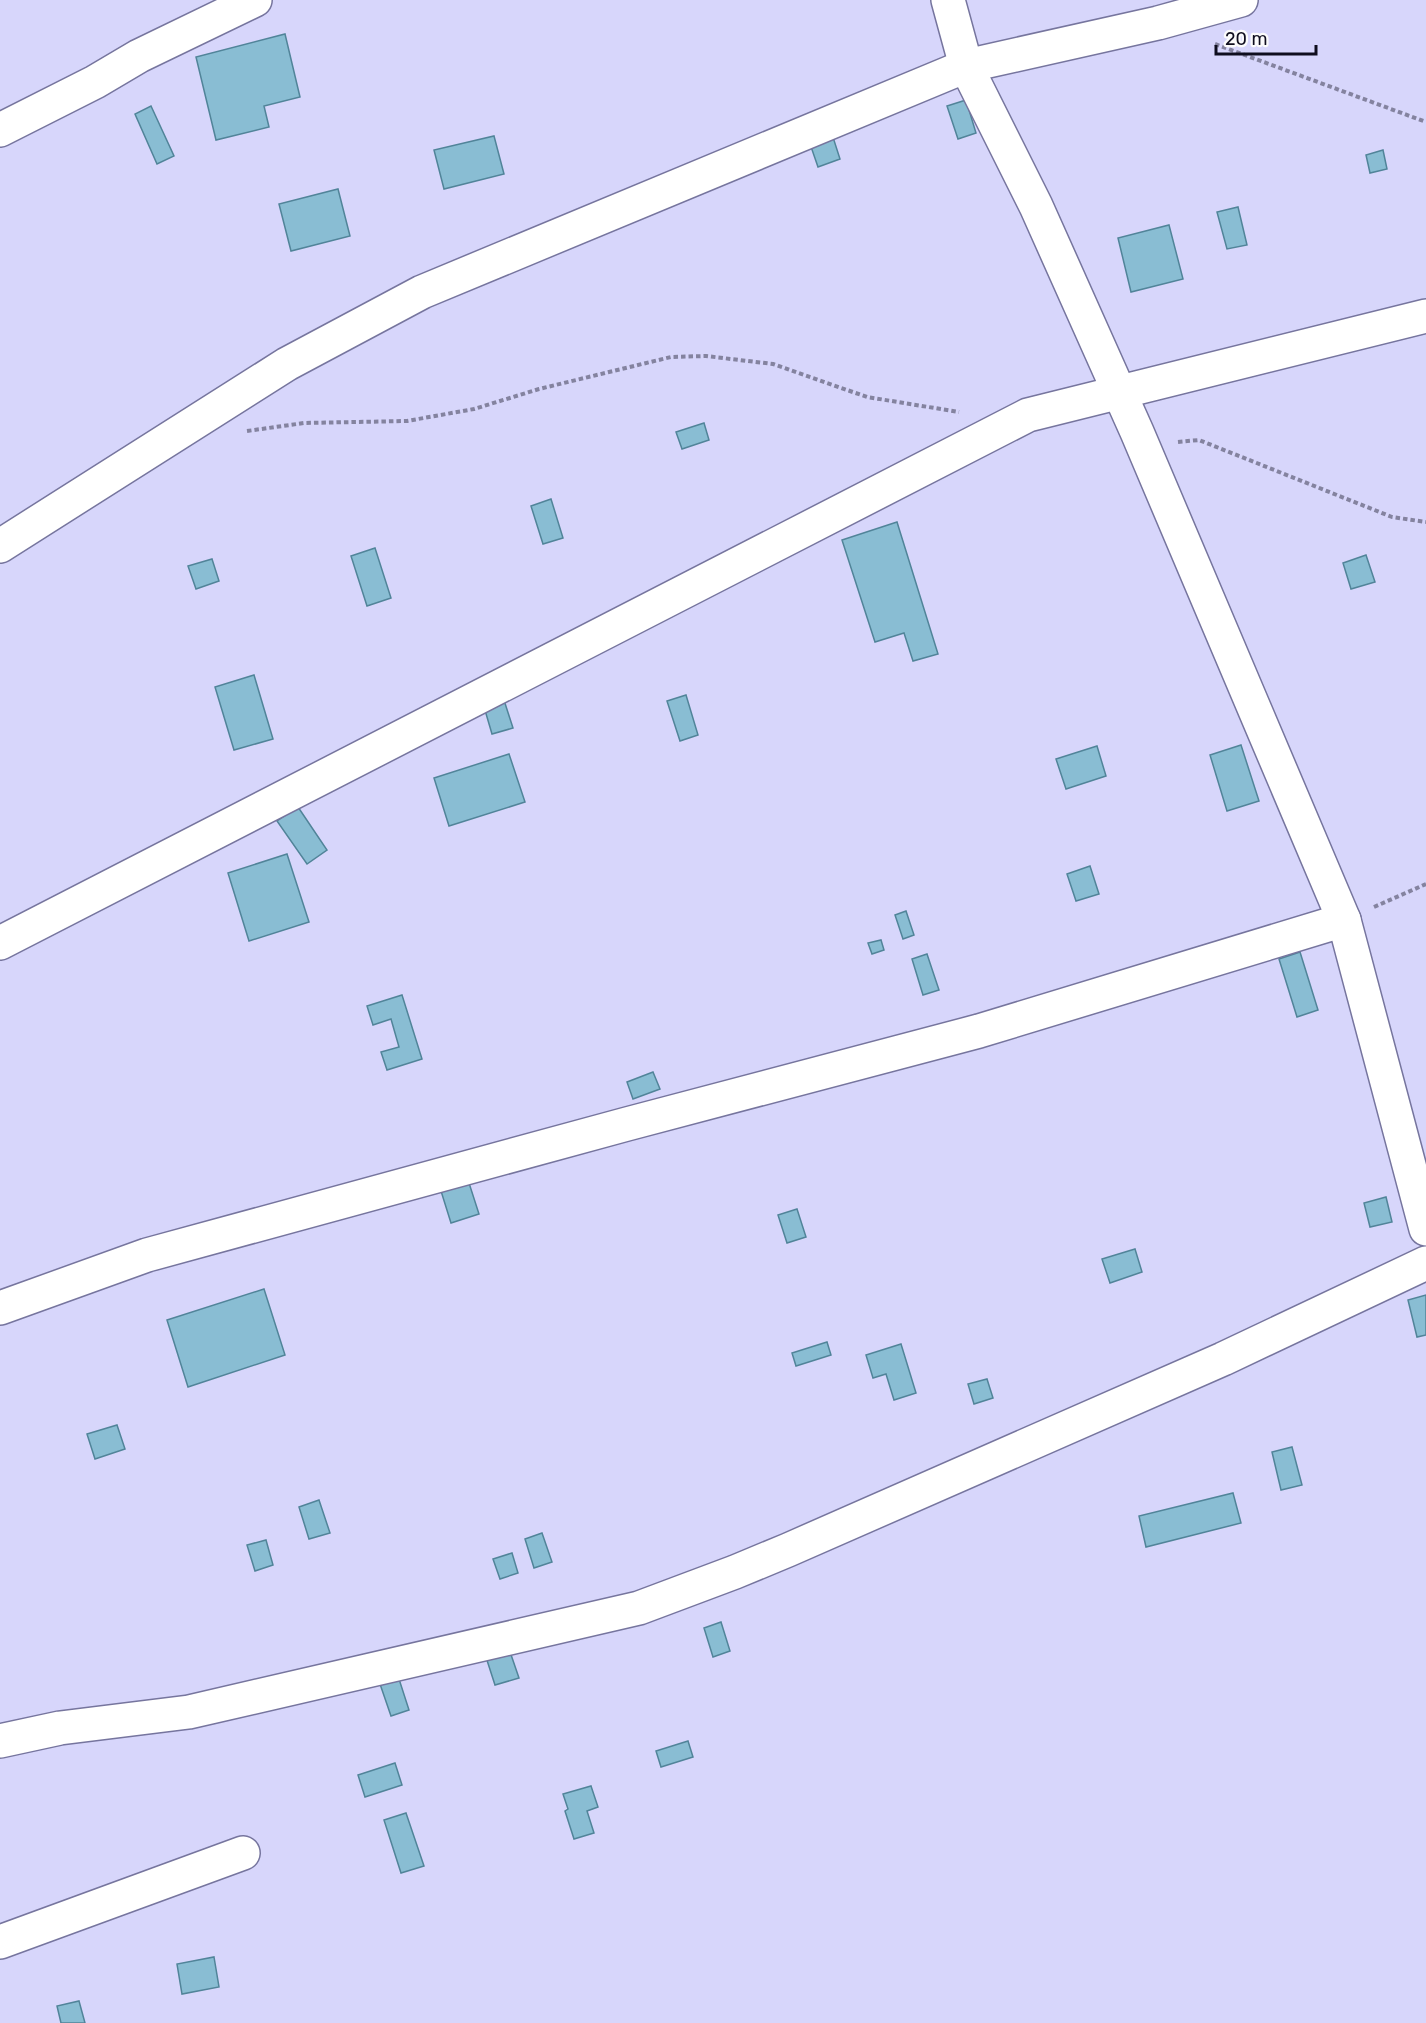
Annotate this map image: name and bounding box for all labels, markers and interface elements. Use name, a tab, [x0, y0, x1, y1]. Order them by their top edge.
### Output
scale bar	[1216, 18, 1316, 56]
text: 20 m	[1225, 28, 1267, 50]

